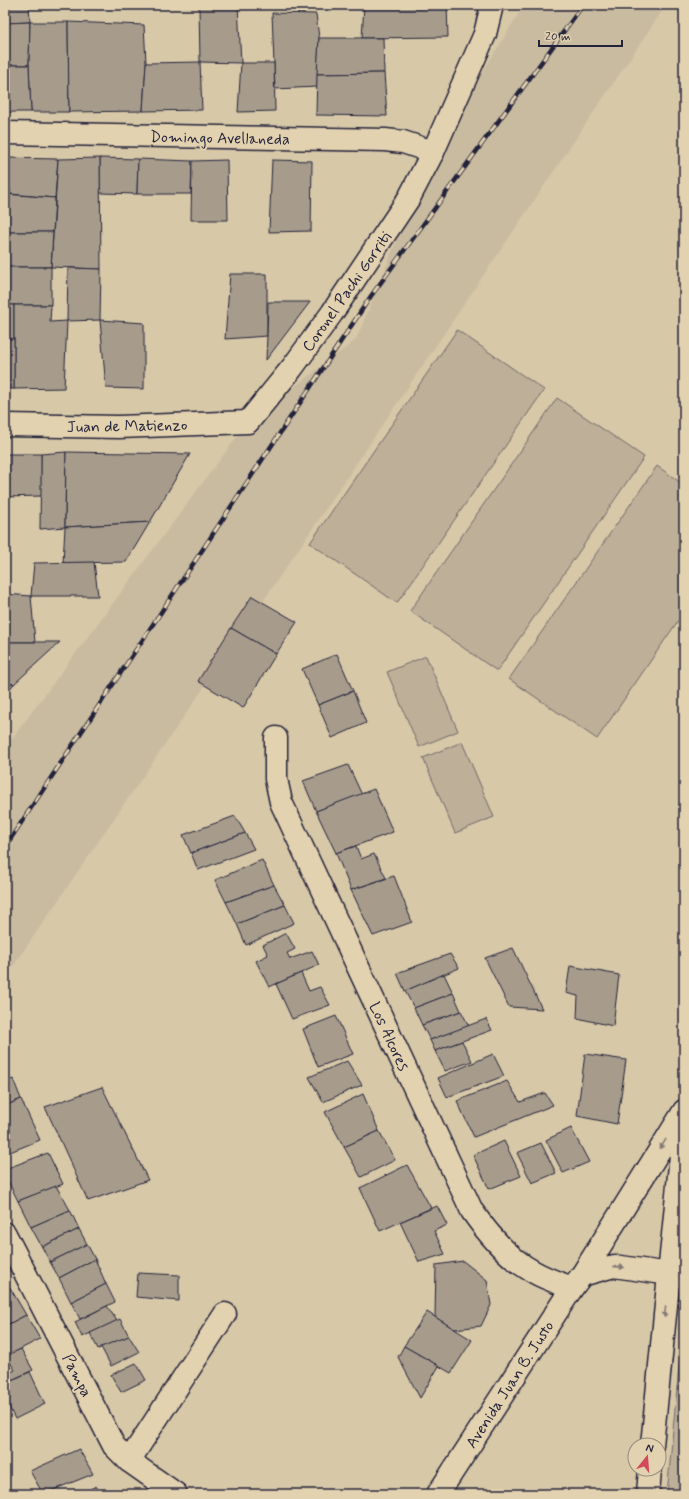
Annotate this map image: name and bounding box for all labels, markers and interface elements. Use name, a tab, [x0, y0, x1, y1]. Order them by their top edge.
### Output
scale bar	[539, 22, 622, 48]
text: 20 m	[545, 29, 571, 45]
street label: Domingo Avellaneda	[150, 127, 290, 150]
street label: Coronel Pachi Gorriti	[298, 228, 397, 356]
street label: Juan de Matienzo	[66, 415, 188, 438]
street label: Los Alcores	[364, 999, 414, 1074]
one-way arrow	[660, 1138, 667, 1150]
one-way arrow	[613, 1264, 626, 1271]
one-way arrow	[662, 1306, 668, 1318]
street label: Avenida Juan B. Justo	[461, 1317, 559, 1453]
street label: Pampa	[57, 1350, 97, 1401]
north arrow	[627, 1437, 667, 1477]
text: N	[644, 1441, 655, 1456]

